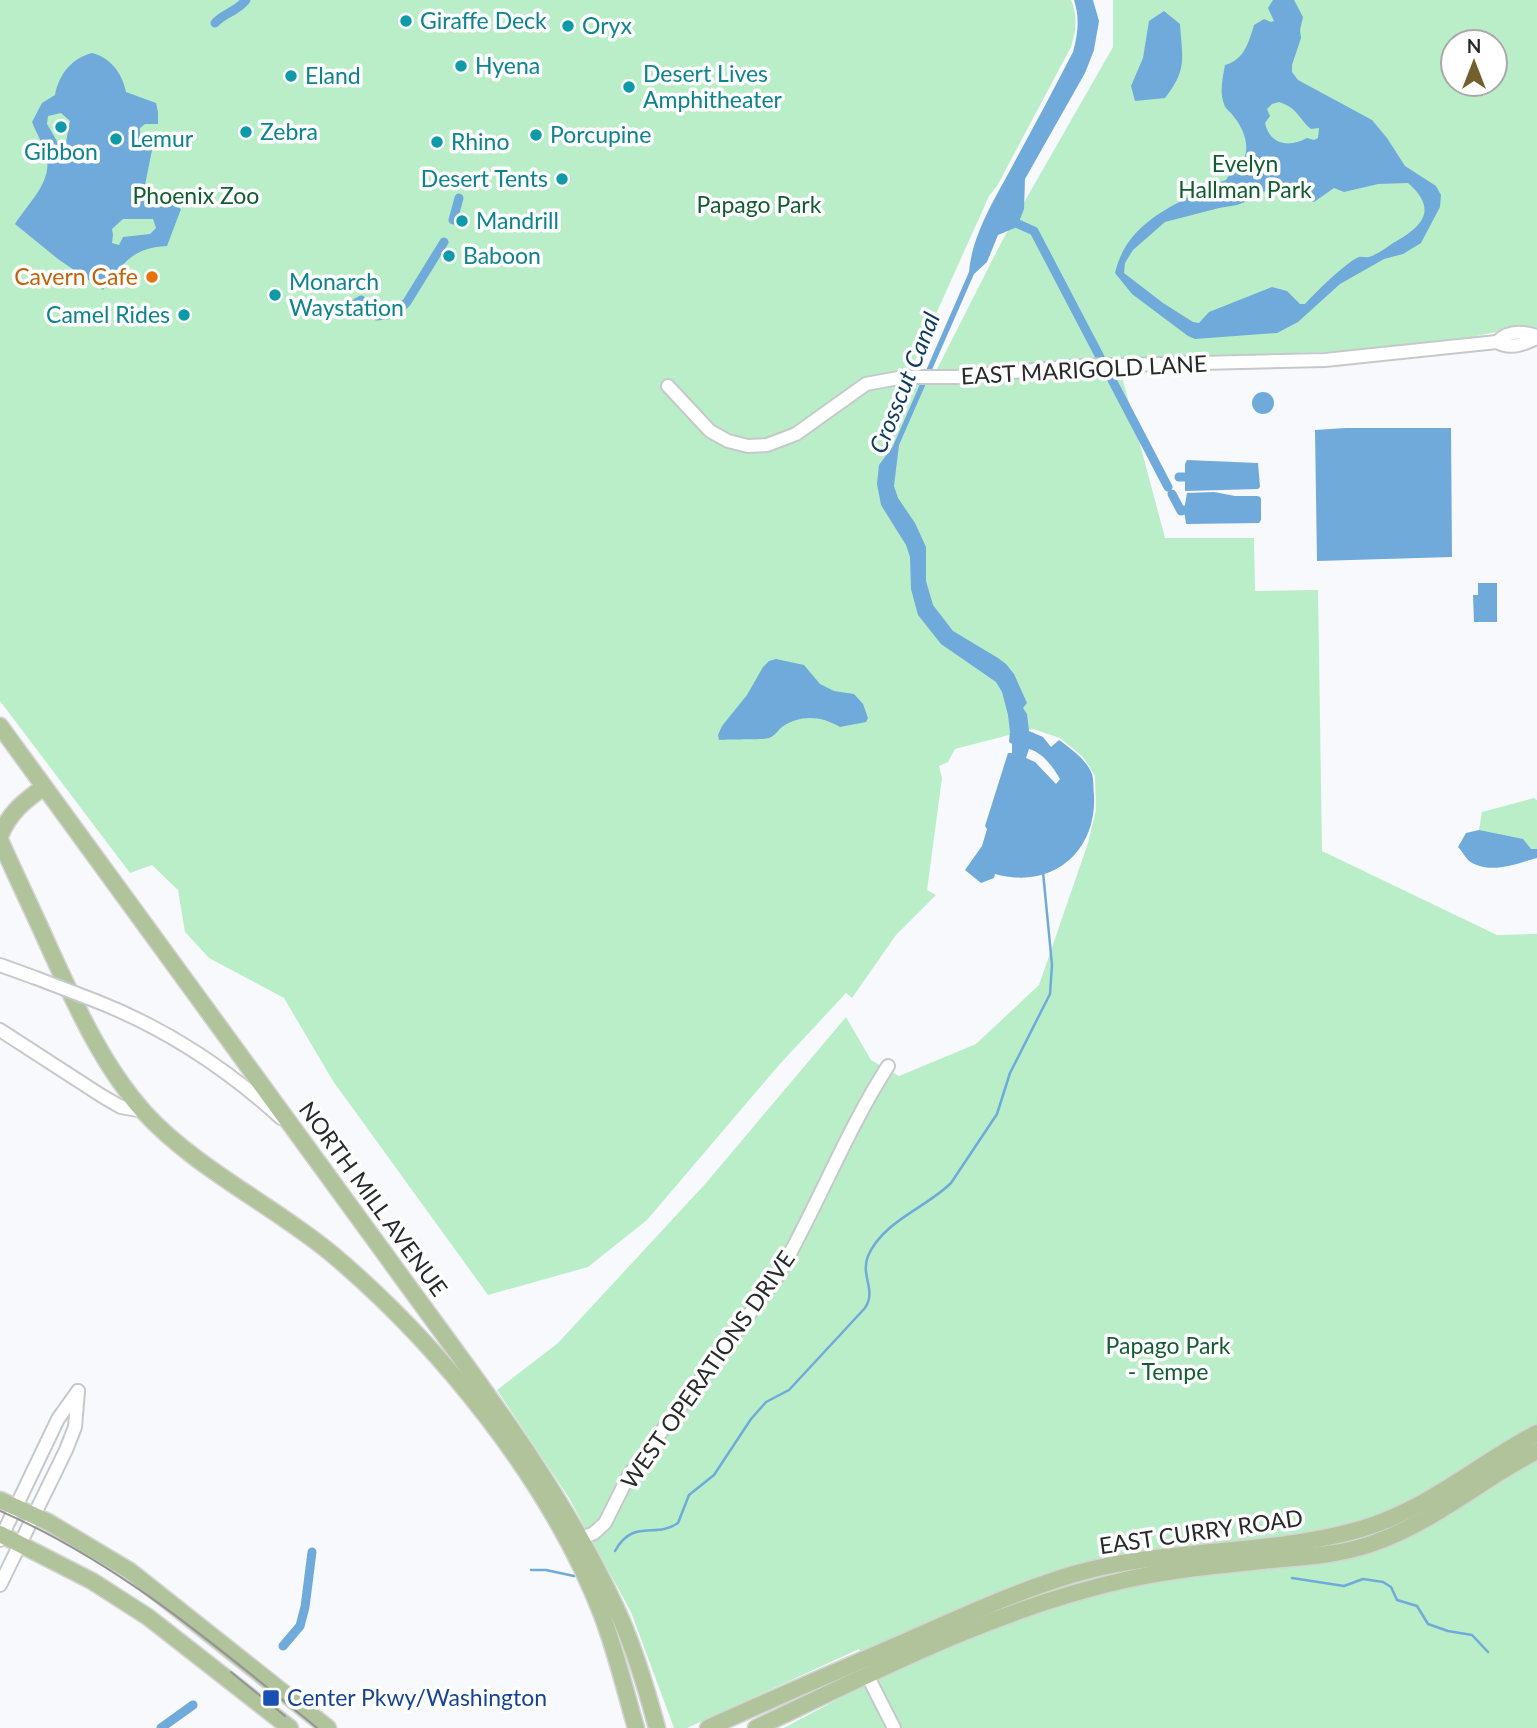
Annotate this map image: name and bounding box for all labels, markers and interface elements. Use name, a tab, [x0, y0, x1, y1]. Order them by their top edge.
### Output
place label: Giraffe Deck	[420, 6, 547, 34]
place label: Oryx	[582, 11, 632, 39]
marker: Giraffe Deck	[398, 13, 414, 29]
marker: Oryx	[560, 18, 576, 34]
north arrow	[1439, 28, 1509, 98]
text: N	[1467, 34, 1481, 57]
place label: Hyena	[475, 51, 540, 79]
marker: Hyena	[453, 58, 469, 74]
place label: Desert Lives Amphitheater	[643, 59, 783, 113]
place label: Eland	[305, 61, 361, 89]
marker: Eland	[283, 68, 299, 84]
marker: Desert Lives Amphitheater	[621, 79, 637, 95]
place label: Zebra	[260, 117, 318, 145]
marker: Gibbon	[53, 119, 69, 135]
place label: Porcupine	[550, 120, 651, 148]
place label: Lemur	[130, 124, 194, 152]
marker: Zebra	[238, 124, 254, 140]
place label: Rhino	[451, 127, 510, 155]
marker: Porcupine	[528, 127, 544, 143]
marker: Lemur	[108, 131, 124, 147]
marker: Rhino	[429, 134, 445, 150]
place label: Gibbon	[24, 137, 98, 165]
park label: Evelyn Hallman Park	[1178, 149, 1312, 203]
place label: Desert Tents	[421, 164, 548, 192]
marker: Desert Tents	[554, 171, 570, 187]
park label: Phoenix Zoo	[133, 181, 259, 209]
park label: Papago Park	[697, 190, 822, 218]
place label: Mandrill	[476, 206, 559, 234]
marker: Mandrill	[454, 213, 470, 229]
place label: Baboon	[463, 241, 541, 269]
marker: Baboon	[441, 248, 457, 264]
place label: Cavern Cafe	[14, 262, 138, 290]
place label: Monarch Waystation	[289, 267, 404, 321]
marker: Cavern Cafe	[144, 269, 160, 285]
marker: Monarch Waystation	[267, 287, 283, 303]
place label: Camel Rides	[46, 300, 170, 328]
marker: Camel Rides	[176, 307, 192, 323]
water label: Crosscut Canal	[862, 307, 945, 457]
street label: EAST MARIGOLD LANE	[960, 349, 1208, 389]
street label: NORTH MILL AVENUE	[294, 1096, 454, 1301]
street label: WEST OPERATIONS DRIVE	[614, 1245, 800, 1494]
park label: Papago Park - Tempe	[1106, 1331, 1231, 1385]
street label: EAST CURRY ROAD	[1097, 1503, 1304, 1559]
place label: Center Pkwy/Washington	[287, 1683, 547, 1711]
marker: Center Pkwy/Washington	[261, 1688, 281, 1708]

